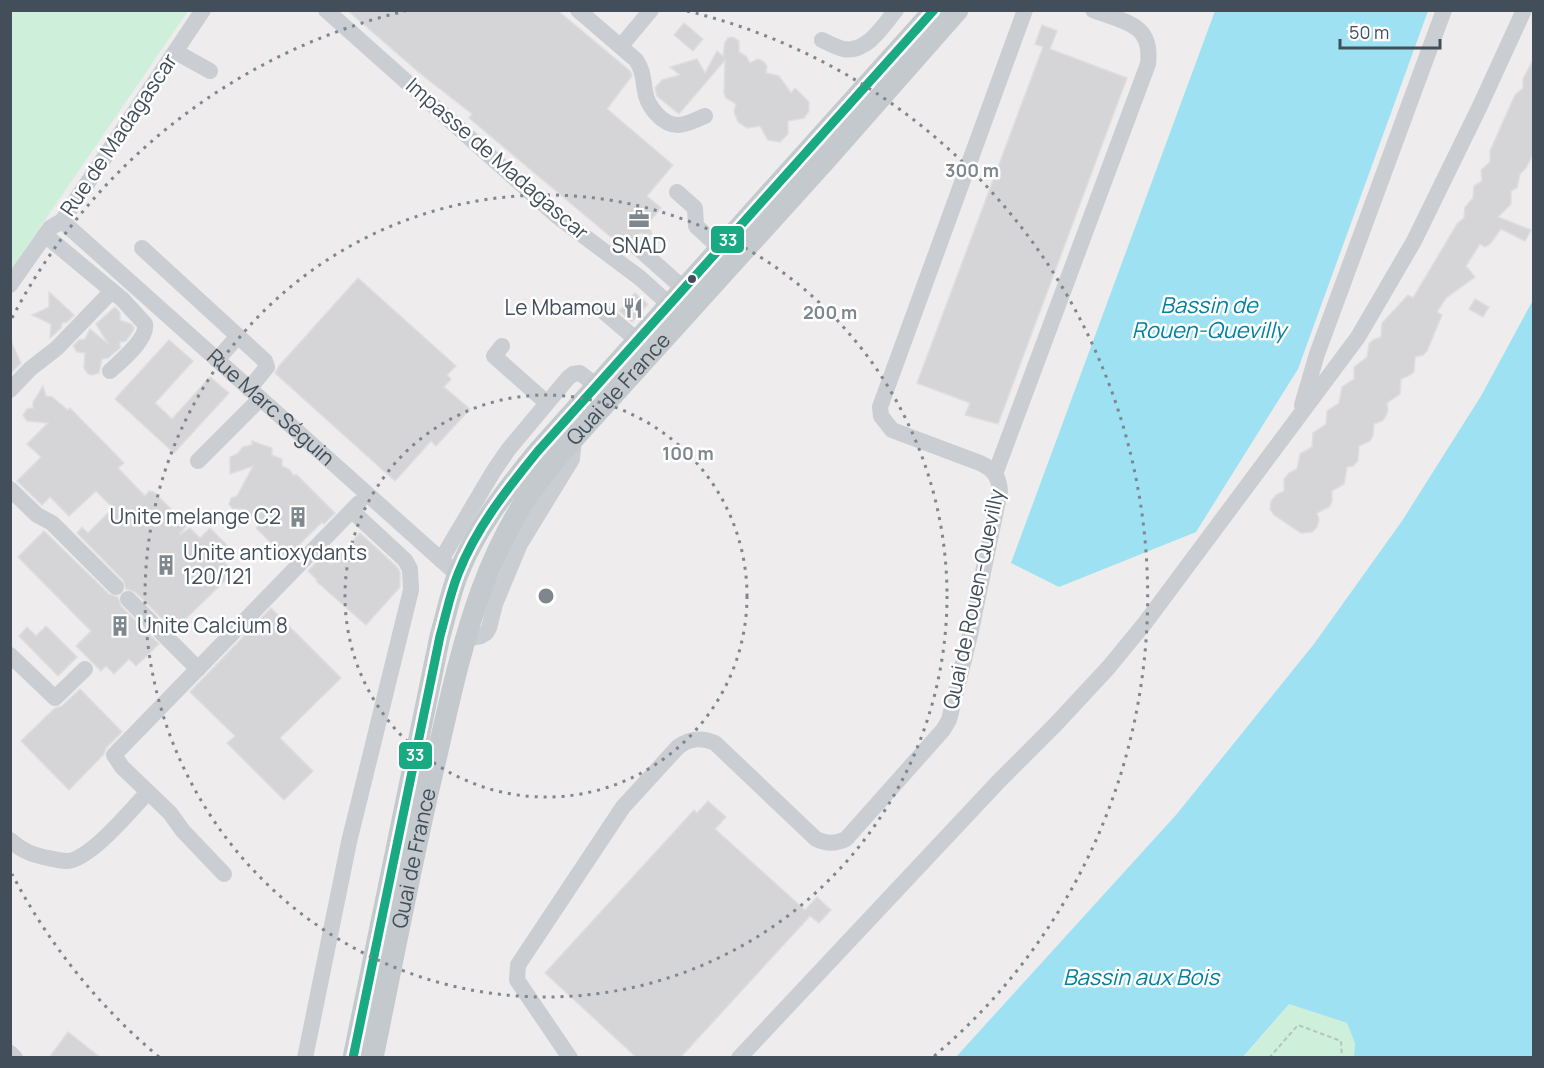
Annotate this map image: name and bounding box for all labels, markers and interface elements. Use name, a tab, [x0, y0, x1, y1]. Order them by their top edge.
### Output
scale bar	[1340, 12, 1440, 50]
text: 50 m	[1349, 20, 1389, 44]
street label: Rue de Madagascar	[53, 47, 183, 221]
street label: Impasse de Madagascar	[400, 71, 595, 246]
text: 300 m	[945, 158, 999, 182]
office icon: SNAD	[627, 207, 651, 231]
line badge: 33	[710, 225, 745, 254]
text: 33	[719, 229, 737, 251]
place label: SNAD	[612, 231, 666, 259]
unlabelled marker	[686, 273, 698, 285]
water label: Bassin de Rouen-Quevilly	[1132, 290, 1290, 345]
place label: Le Mbamou	[504, 293, 616, 321]
restaurant icon: Le Mbamou	[621, 296, 645, 320]
text: 200 m	[803, 300, 857, 324]
street label: Quai de France	[559, 326, 676, 451]
street label: Rue Marc Séguin	[202, 342, 341, 471]
text: 100 m	[662, 441, 714, 465]
street label: Quai de Rouen-Quevilly	[936, 486, 1010, 712]
place label: Unite melange C2	[109, 502, 281, 530]
building icon: Unite melange C2	[286, 505, 310, 529]
place label: Unite antioxydants 120/121	[183, 538, 367, 590]
building icon: Unite antioxydants 120/121	[154, 553, 178, 577]
centre of rings	[536, 586, 556, 606]
place label: Unite Calcium 8	[137, 611, 288, 639]
building icon: Unite Calcium 8	[108, 614, 132, 638]
line badge: 33	[398, 741, 433, 770]
text: 33	[406, 744, 424, 766]
street label: Quai de France	[385, 785, 442, 931]
water label: Bassin aux Bois	[1063, 962, 1220, 992]

